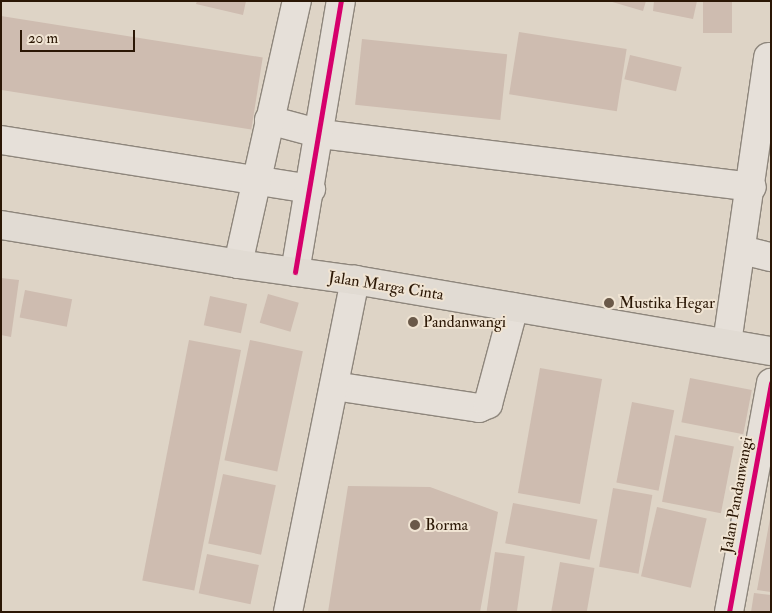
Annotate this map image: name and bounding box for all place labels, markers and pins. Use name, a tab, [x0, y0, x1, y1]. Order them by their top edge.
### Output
place label: Mustika Hegar	[619, 293, 715, 313]
marker: Mustika Hegar	[603, 297, 615, 309]
place label: Pandanwangi	[423, 312, 506, 332]
marker: Pandanwangi	[407, 316, 419, 328]
place label: Borma	[425, 515, 468, 535]
marker: Borma	[409, 519, 421, 531]

